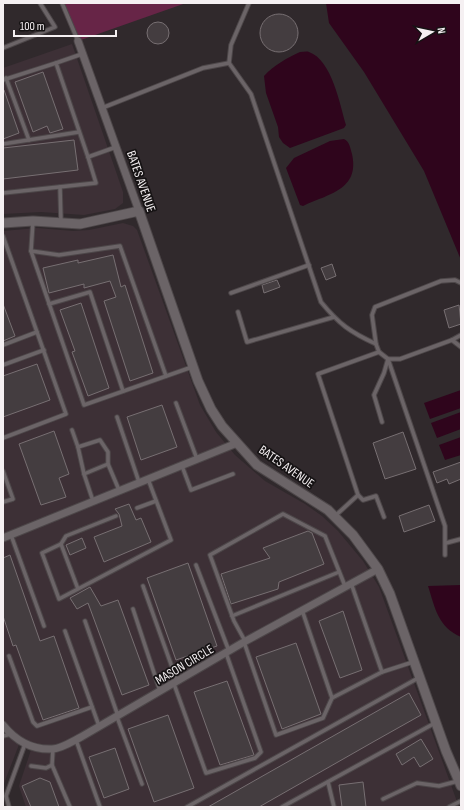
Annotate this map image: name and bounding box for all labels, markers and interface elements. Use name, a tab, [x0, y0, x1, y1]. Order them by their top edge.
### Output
scale bar	[14, 12, 116, 38]
north arrow	[412, 12, 452, 52]
text: 100 m	[20, 19, 45, 34]
text: N	[435, 27, 448, 35]
street label: BATES AVENUE	[123, 149, 159, 214]
street label: BATES AVENUE	[256, 442, 317, 492]
street label: MASON CIRCLE	[152, 641, 217, 689]

